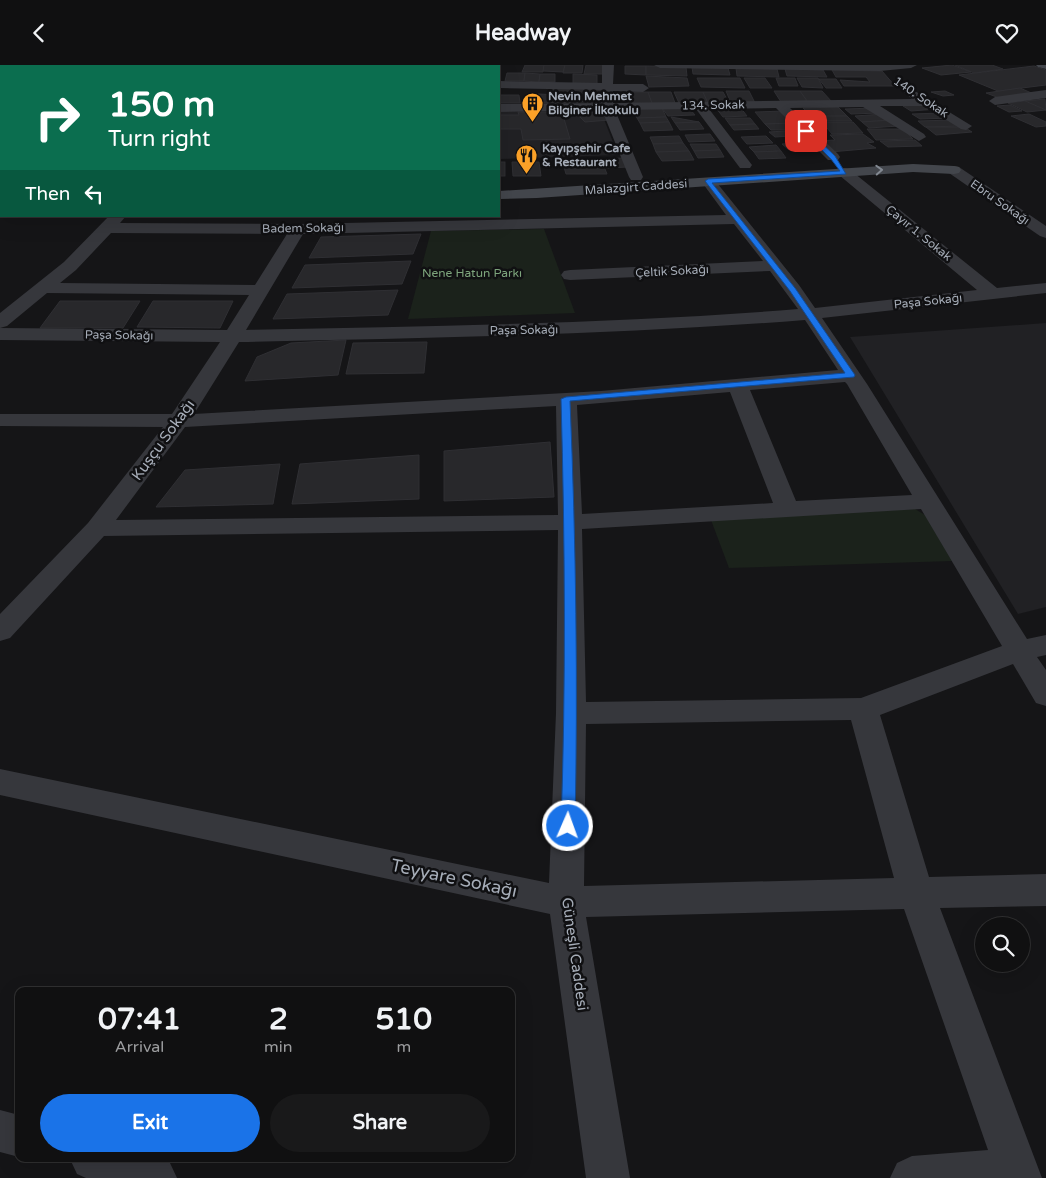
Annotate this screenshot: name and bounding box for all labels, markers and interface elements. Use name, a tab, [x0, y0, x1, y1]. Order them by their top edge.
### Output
icon: back	[25, 19, 53, 47]
icon: heart	[993, 19, 1021, 47]
text: Headway	[475, 20, 571, 46]
street label: 140. Sokak	[891, 74, 952, 121]
text: 150 m	[108, 84, 215, 126]
icon: right	[25, 85, 90, 150]
place label: Nevin Mehmet Bilginer İlkokulu	[548, 89, 639, 118]
building icon: Nevin Mehmet Bilginer İlkokulu	[520, 91, 544, 122]
street label: 134. Sokak	[681, 97, 745, 113]
pin	[785, 110, 827, 152]
icon: arrive	[792, 117, 820, 145]
text: Turn right	[108, 126, 210, 152]
place label: Kayıpşehir Cafe & Restaurant	[542, 141, 630, 169]
restaurant icon: Kayıpşehir Cafe & Restaurant	[514, 143, 538, 174]
one-way arrow	[875, 165, 883, 176]
street label: Malazgirt Caddesi	[584, 176, 688, 198]
street label: Ebru Sokağı	[968, 177, 1032, 227]
icon: left	[80, 180, 108, 208]
text: Then	[25, 183, 70, 205]
street label: Çayır 1. Sokak	[883, 202, 955, 264]
street label: Badem Sokağı	[262, 220, 344, 236]
street label: Çeltik Sokağı	[635, 262, 709, 280]
park label: Nene Hatun Parkı	[422, 266, 522, 280]
street label: Paşa Sokağı	[893, 290, 963, 312]
street label: Paşa Sokağı	[490, 322, 558, 338]
street label: Paşa Sokağı	[85, 327, 153, 343]
street label: Kuşçu Sokağı	[128, 396, 198, 484]
position arrow	[541, 799, 593, 851]
street label: Teyyare Sokağı	[389, 854, 519, 902]
street label: Güneşli Caddesi	[558, 896, 592, 1012]
map controls	[975, 917, 1030, 972]
button: search	[975, 917, 1030, 972]
text: 07:41	[98, 1001, 181, 1038]
text: 2	[269, 1001, 288, 1038]
text: 510	[376, 1001, 432, 1038]
text: Arrival	[115, 1037, 164, 1057]
text: min	[264, 1037, 293, 1057]
text: m	[396, 1037, 411, 1057]
button: Exit	[40, 1094, 260, 1152]
button: Share	[270, 1094, 490, 1152]

